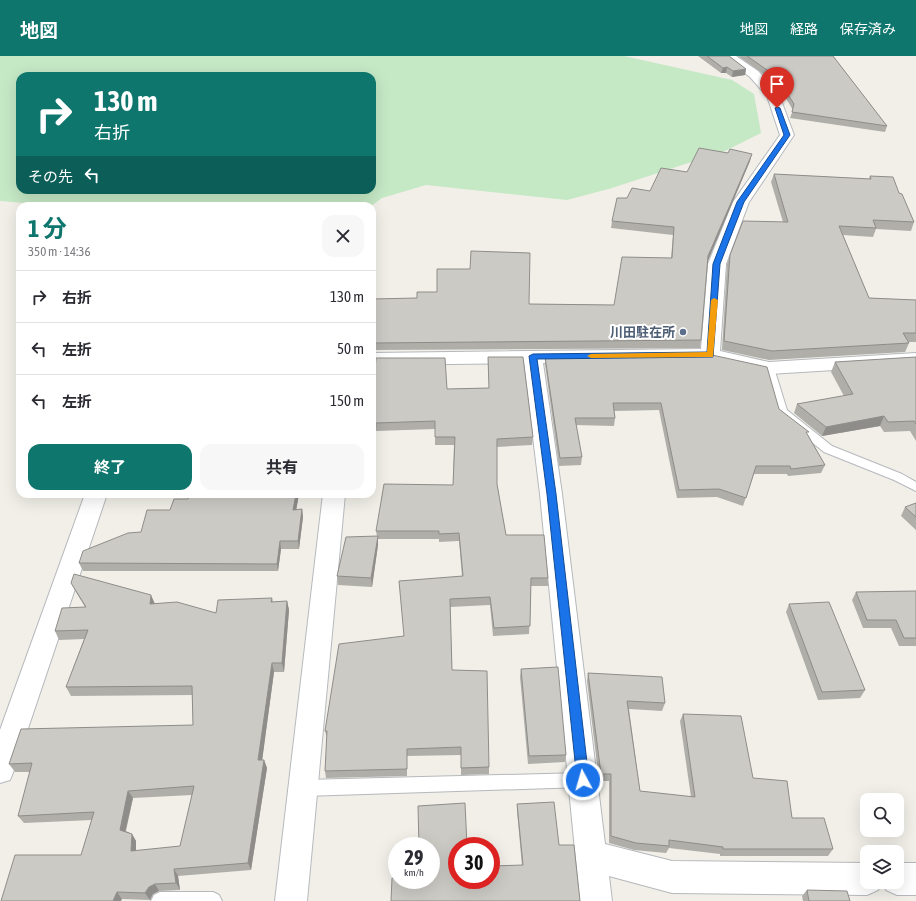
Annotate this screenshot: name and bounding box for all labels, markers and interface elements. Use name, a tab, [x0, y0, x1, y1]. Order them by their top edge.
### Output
text: 地図	[20, 19, 58, 41]
text: 地図	[740, 21, 768, 37]
text: 経路	[790, 21, 818, 37]
text: 保存済み	[840, 21, 896, 37]
pin	[760, 67, 794, 108]
icon: arrive	[766, 73, 788, 95]
text: 130 m	[94, 85, 157, 117]
icon: right	[28, 88, 80, 140]
text: 右折	[94, 122, 130, 143]
icon: left	[81, 164, 103, 186]
text: その先	[28, 168, 73, 185]
text: 1 分	[28, 215, 67, 242]
button: close	[322, 215, 364, 257]
text: 350 m · 14:36	[28, 244, 91, 259]
icon: right	[28, 286, 50, 308]
text: 130 m	[330, 288, 364, 305]
text: 右折	[62, 289, 92, 306]
place label: 川田駐在所	[610, 325, 675, 340]
marker: 川田駐在所	[678, 327, 688, 337]
icon: left	[28, 338, 50, 360]
text: 50 m	[337, 340, 364, 357]
text: 左折	[62, 341, 92, 358]
icon: left	[28, 390, 50, 412]
text: 150 m	[330, 392, 364, 409]
text: 左折	[62, 393, 92, 410]
button: 終了	[28, 444, 192, 490]
button: 共有	[200, 444, 364, 490]
position arrow	[562, 759, 604, 801]
map controls	[860, 793, 904, 889]
button: search	[860, 793, 904, 837]
speed limit sign: 30	[448, 837, 500, 889]
button: layers	[860, 845, 904, 889]
text: 29	[405, 846, 423, 869]
text: km/h	[404, 867, 424, 878]

